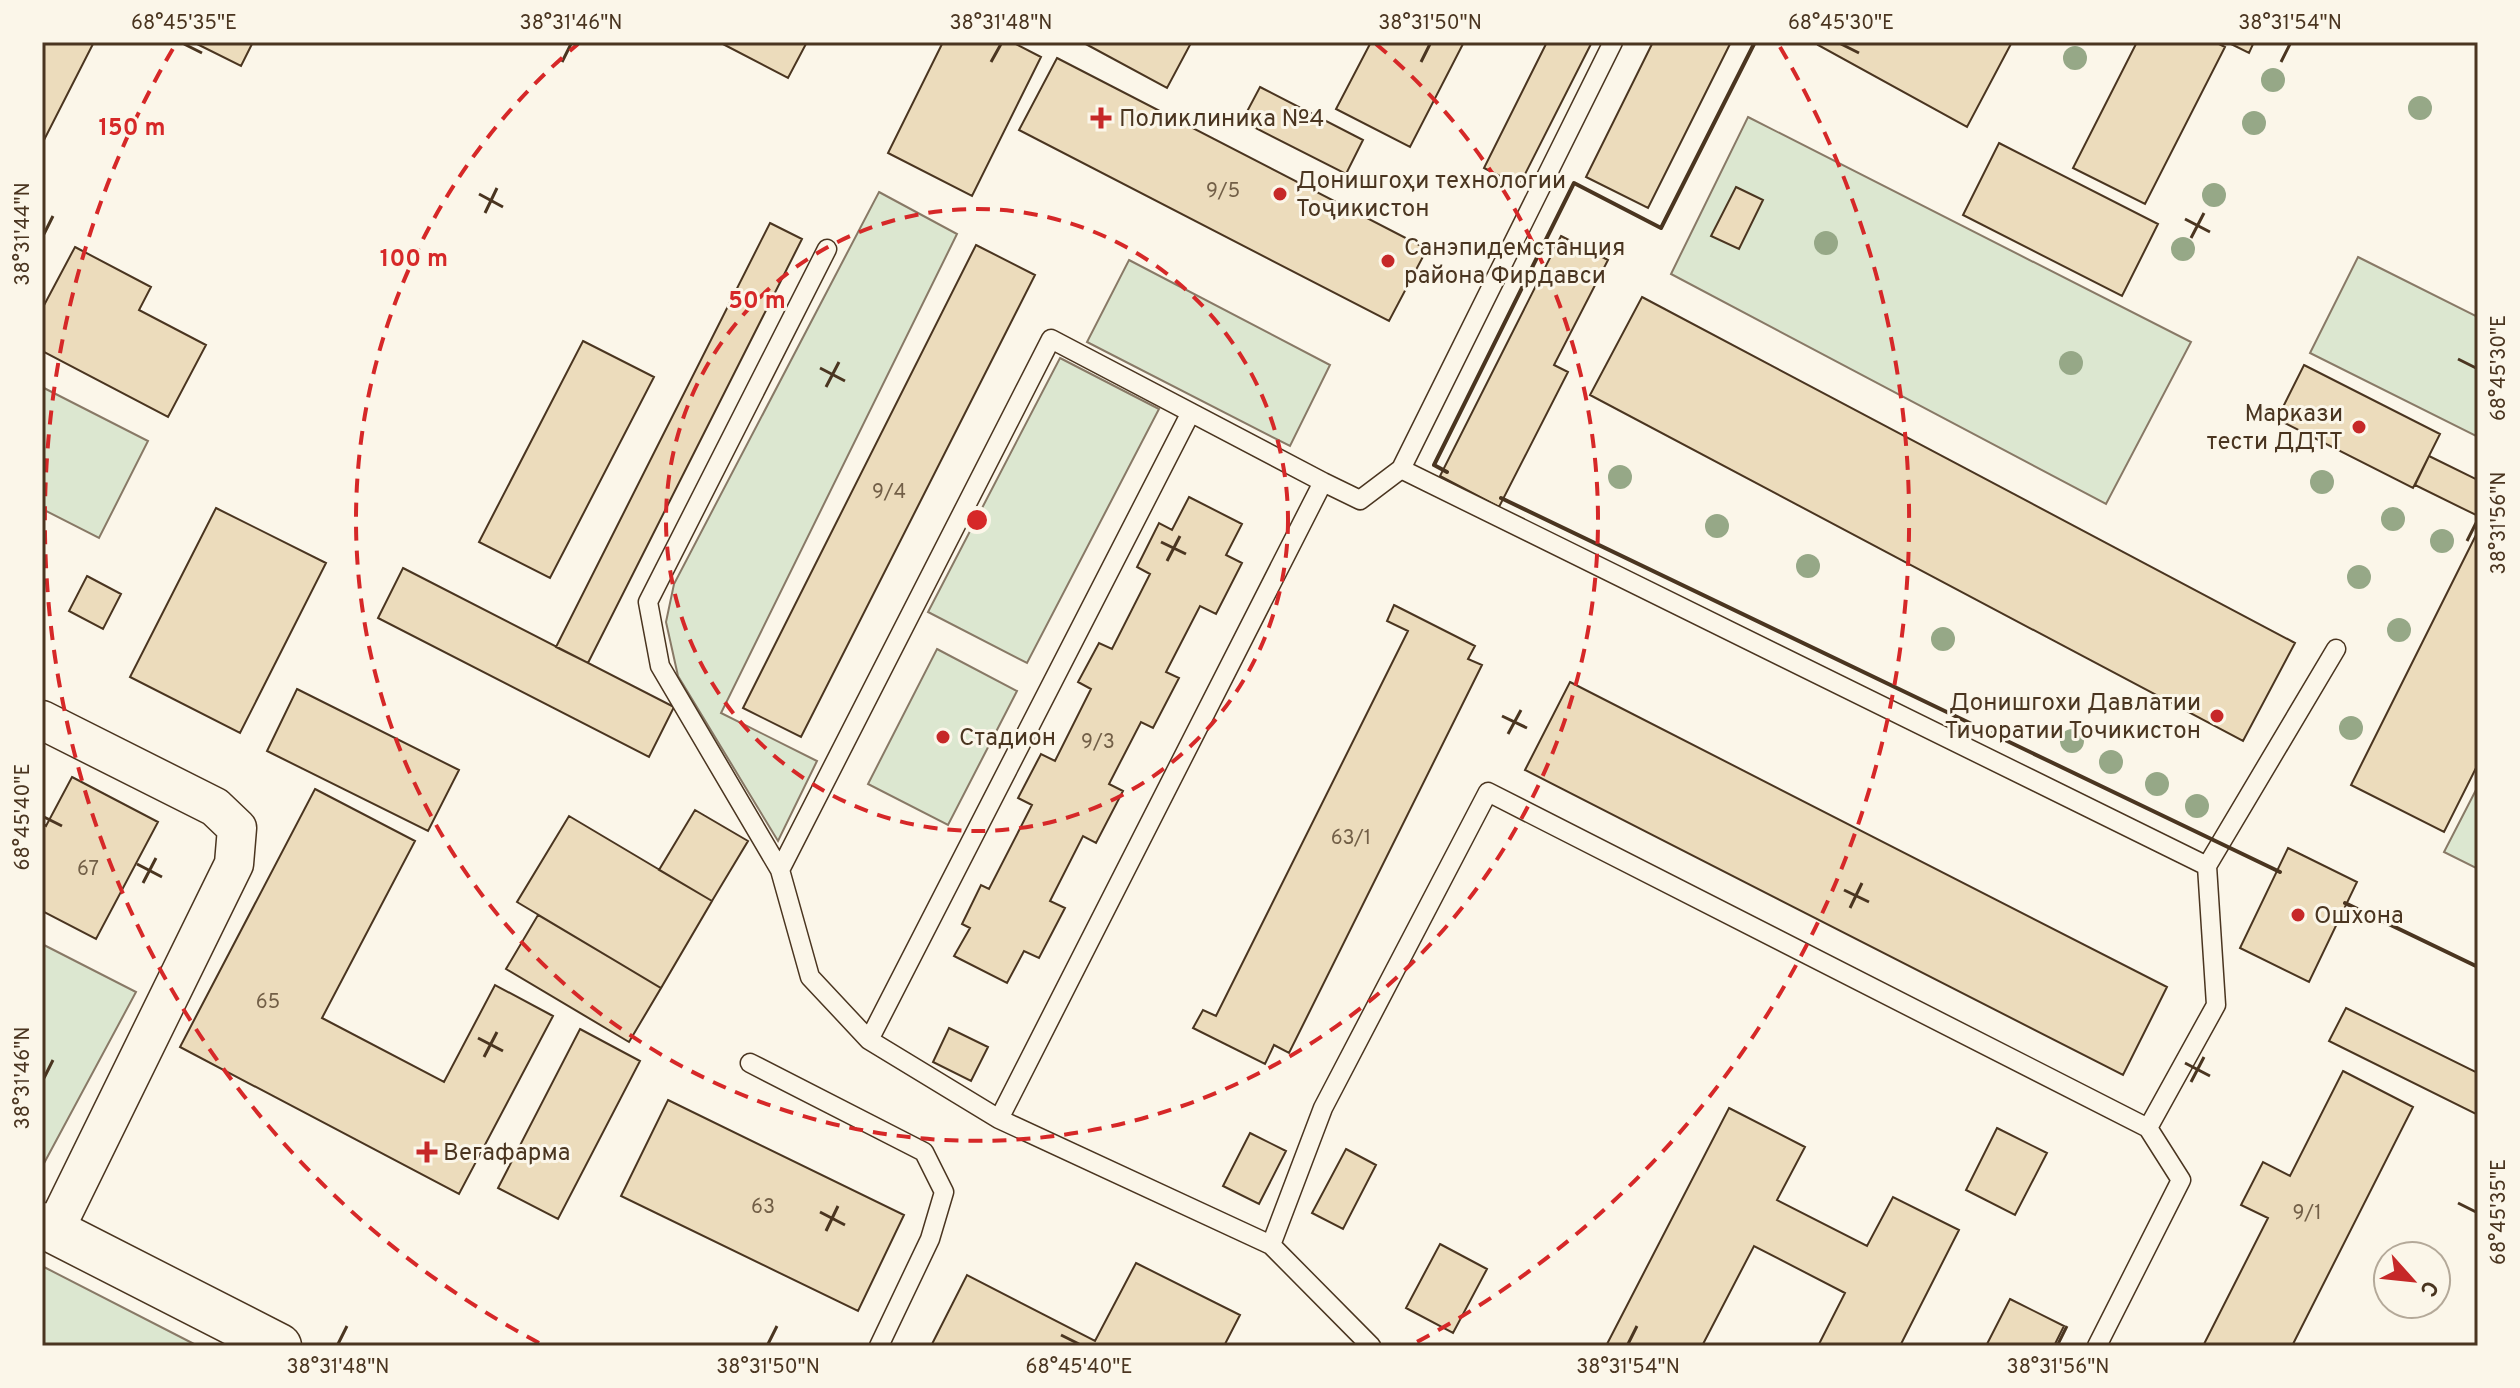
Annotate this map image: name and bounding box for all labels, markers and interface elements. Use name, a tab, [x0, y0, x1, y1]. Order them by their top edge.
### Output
text: 68°45'35"E	[131, 11, 237, 37]
text: 38°31'46"N	[520, 11, 622, 37]
text: 38°31'48"N	[949, 11, 1053, 37]
text: 38°31'50"N	[1378, 11, 1482, 37]
text: 68°45'30"E	[1788, 11, 1894, 37]
text: 38°31'54"N	[2238, 11, 2342, 37]
place label: Поликлиника №4	[1119, 105, 1324, 135]
marker: Поликлиника №4	[1090, 107, 1112, 129]
text: 150 m	[98, 114, 166, 144]
place label: Донишгоҳи технологии Тоҷикистон	[1296, 167, 1566, 225]
house number: 9/5	[1206, 179, 1240, 205]
text: 38°31'44"N	[11, 182, 37, 286]
marker: Донишгоҳи технологии Тоҷикистон	[1271, 185, 1289, 203]
place label: Санэпидемстанция района Фирдавси	[1404, 234, 1625, 292]
text: 100 m	[380, 245, 448, 275]
marker: Санэпидемстанция района Фирдавси	[1379, 252, 1397, 270]
text: 50 m	[728, 287, 786, 317]
text: 68°45'30"E	[2487, 315, 2513, 421]
place label: Маркази тести ДДТТ	[2206, 400, 2343, 458]
marker: Маркази тести ДДТТ	[2350, 418, 2368, 436]
text: 38°31'56"N	[2487, 472, 2513, 574]
house number: 9/4	[872, 480, 906, 506]
centre of rings	[963, 506, 991, 534]
place label: Донишгохи Давлатии Тичоратии Точикистон	[1945, 689, 2201, 747]
marker: Донишгохи Давлатии Тичоратии Точикистон	[2208, 707, 2226, 725]
place label: Стадион	[959, 724, 1056, 754]
marker: Стадион	[934, 728, 952, 746]
house number: 9/3	[1081, 730, 1115, 756]
text: 68°45'40"E	[11, 764, 37, 870]
house number: 63/1	[1331, 826, 1371, 852]
house number: 67	[77, 857, 99, 883]
place label: Ошхона	[2314, 902, 2404, 932]
marker: Ошхона	[2289, 906, 2307, 924]
house number: 65	[256, 990, 280, 1016]
text: 38°31'46"N	[11, 1027, 37, 1129]
place label: Вегафарма	[443, 1139, 570, 1169]
marker: Вегафарма	[418, 1143, 436, 1161]
text: 68°45'35"E	[2487, 1159, 2513, 1265]
house number: 63	[751, 1195, 775, 1221]
house number: 9/1	[2292, 1201, 2322, 1227]
north arrow	[2372, 1240, 2452, 1320]
text: С	[2412, 1276, 2443, 1300]
text: 38°31'48"N	[286, 1355, 390, 1381]
text: 38°31'50"N	[716, 1355, 820, 1381]
text: 68°45'40"E	[1026, 1355, 1132, 1381]
text: 38°31'54"N	[1576, 1355, 1680, 1381]
text: 38°31'56"N	[2007, 1355, 2109, 1381]

